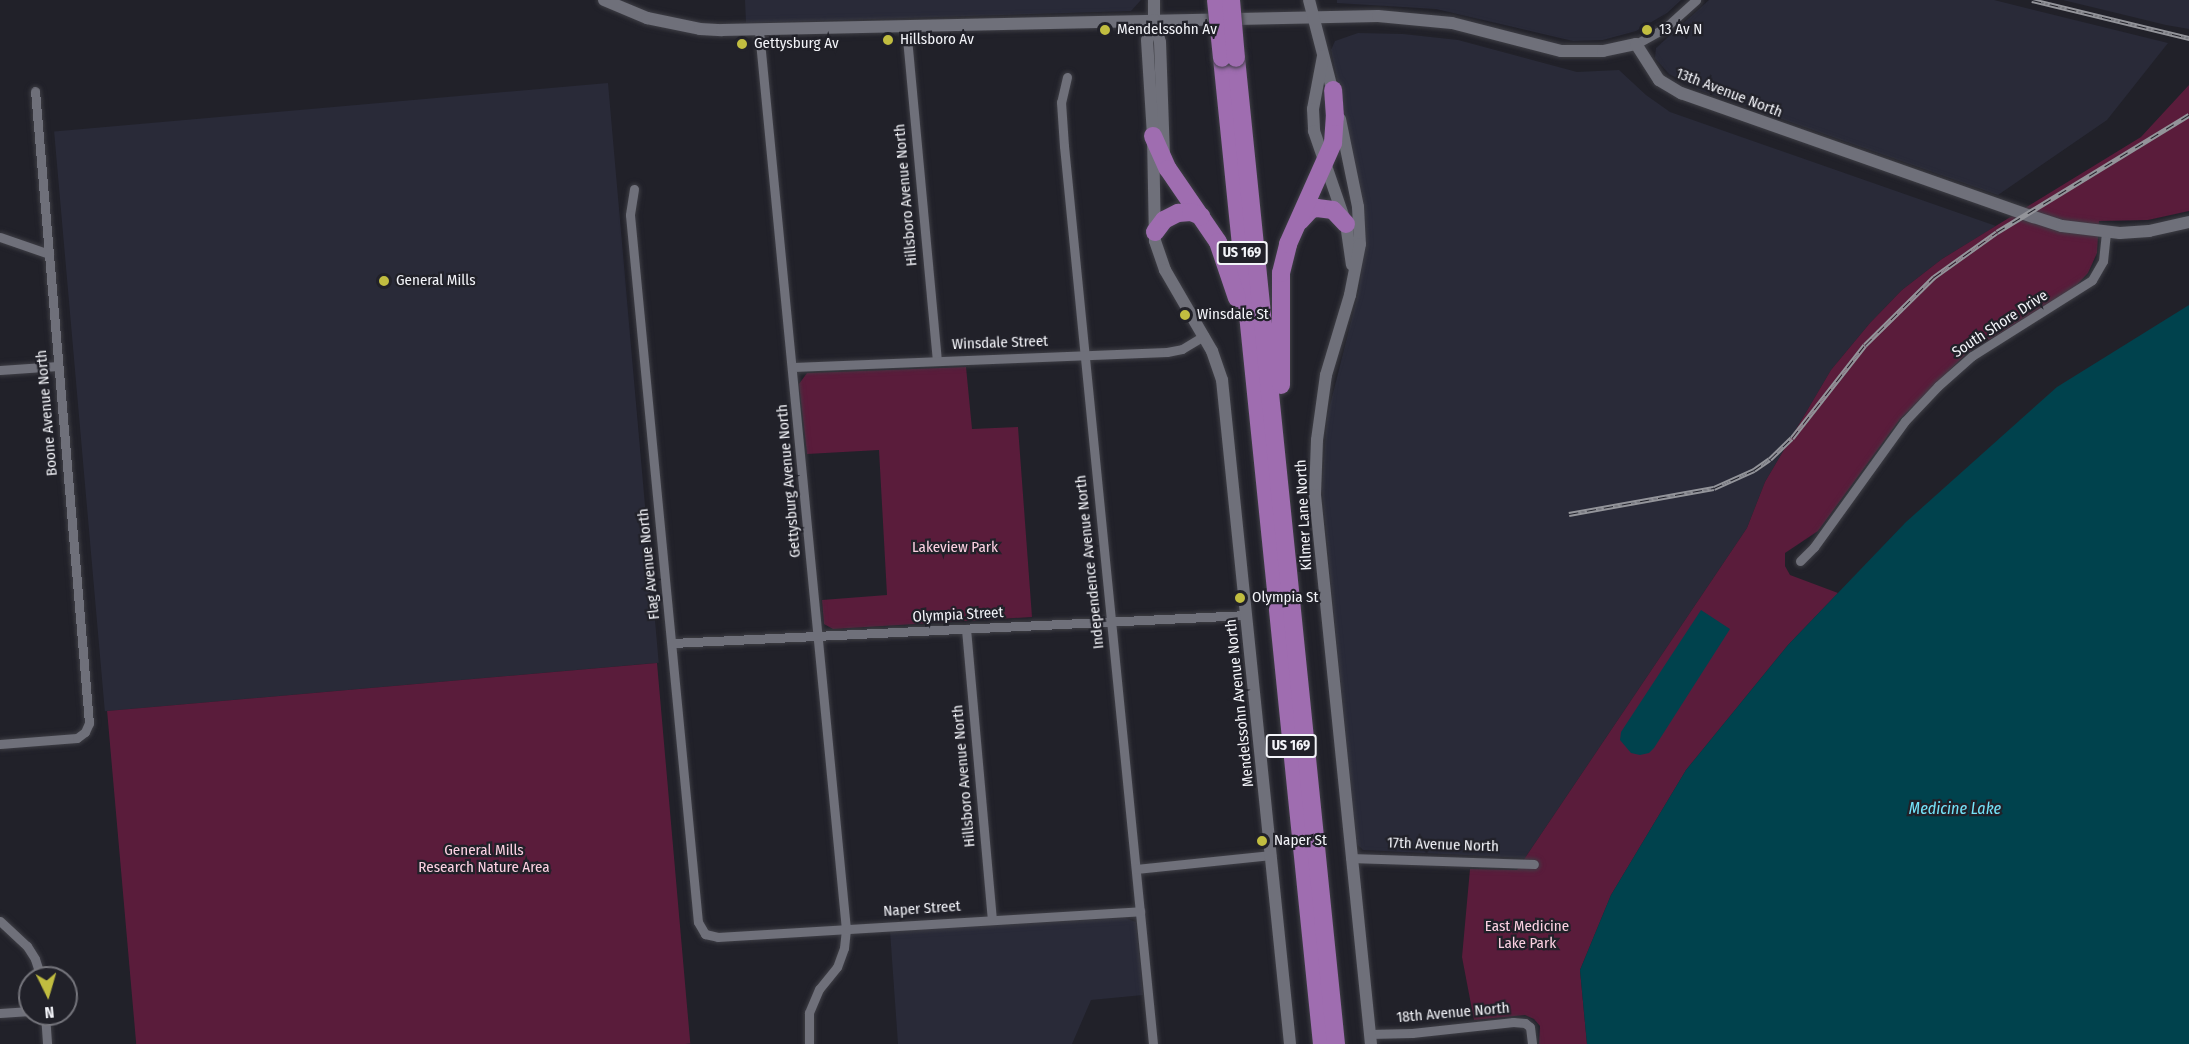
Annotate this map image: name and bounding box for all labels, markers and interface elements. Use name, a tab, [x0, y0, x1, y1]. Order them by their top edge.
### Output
place label: Mendelssohn Av	[1117, 21, 1217, 39]
place label: 13 Av N	[1659, 21, 1702, 39]
marker: Mendelssohn Av	[1098, 23, 1112, 37]
marker: 13 Av N	[1640, 23, 1654, 37]
place label: Hillsboro Av	[900, 31, 974, 49]
marker: Hillsboro Av	[881, 33, 895, 47]
place label: Gettysburg Av	[754, 35, 839, 53]
marker: Gettysburg Av	[735, 37, 749, 51]
street label: 13th Avenue North	[1673, 64, 1785, 122]
street label: Hillsboro Avenue North	[891, 123, 921, 267]
road number: US 169	[1216, 242, 1268, 264]
place label: General Mills	[396, 272, 476, 290]
marker: General Mills	[377, 274, 391, 288]
street label: South Shore Drive	[1949, 286, 2051, 362]
place label: Winsdale St	[1197, 306, 1269, 324]
marker: Winsdale St	[1178, 308, 1192, 322]
street label: Winsdale Street	[952, 332, 1048, 354]
street label: Boone Avenue North	[33, 349, 61, 477]
street label: Gettysburg Avenue North	[773, 404, 805, 558]
street label: Kilmer Lane North	[1292, 459, 1316, 571]
street label: Independence Avenue North	[1072, 474, 1108, 650]
street label: Flag Avenue North	[634, 508, 664, 620]
park label: Lakeview Park	[912, 539, 998, 557]
place label: Olympia St	[1252, 589, 1318, 607]
marker: Olympia St	[1233, 591, 1247, 605]
street label: Olympia Street	[912, 604, 1004, 626]
street label: Mendelssohn Avenue North	[1222, 618, 1258, 788]
street label: Hillsboro Avenue North	[949, 704, 979, 848]
road number: US 169	[1266, 735, 1316, 757]
water label: Medicine Lake	[1909, 799, 2001, 819]
place label: Naper St	[1274, 832, 1327, 850]
marker: Naper St	[1255, 834, 1269, 848]
street label: 17th Avenue North	[1387, 834, 1499, 856]
park label: General Mills Research Nature Area	[418, 841, 550, 876]
street label: Naper Street	[883, 897, 961, 921]
park label: East Medicine Lake Park	[1485, 917, 1569, 952]
north arrow	[18, 966, 78, 1026]
street label: 18th Avenue North	[1396, 999, 1510, 1027]
text: N	[44, 1003, 55, 1022]

